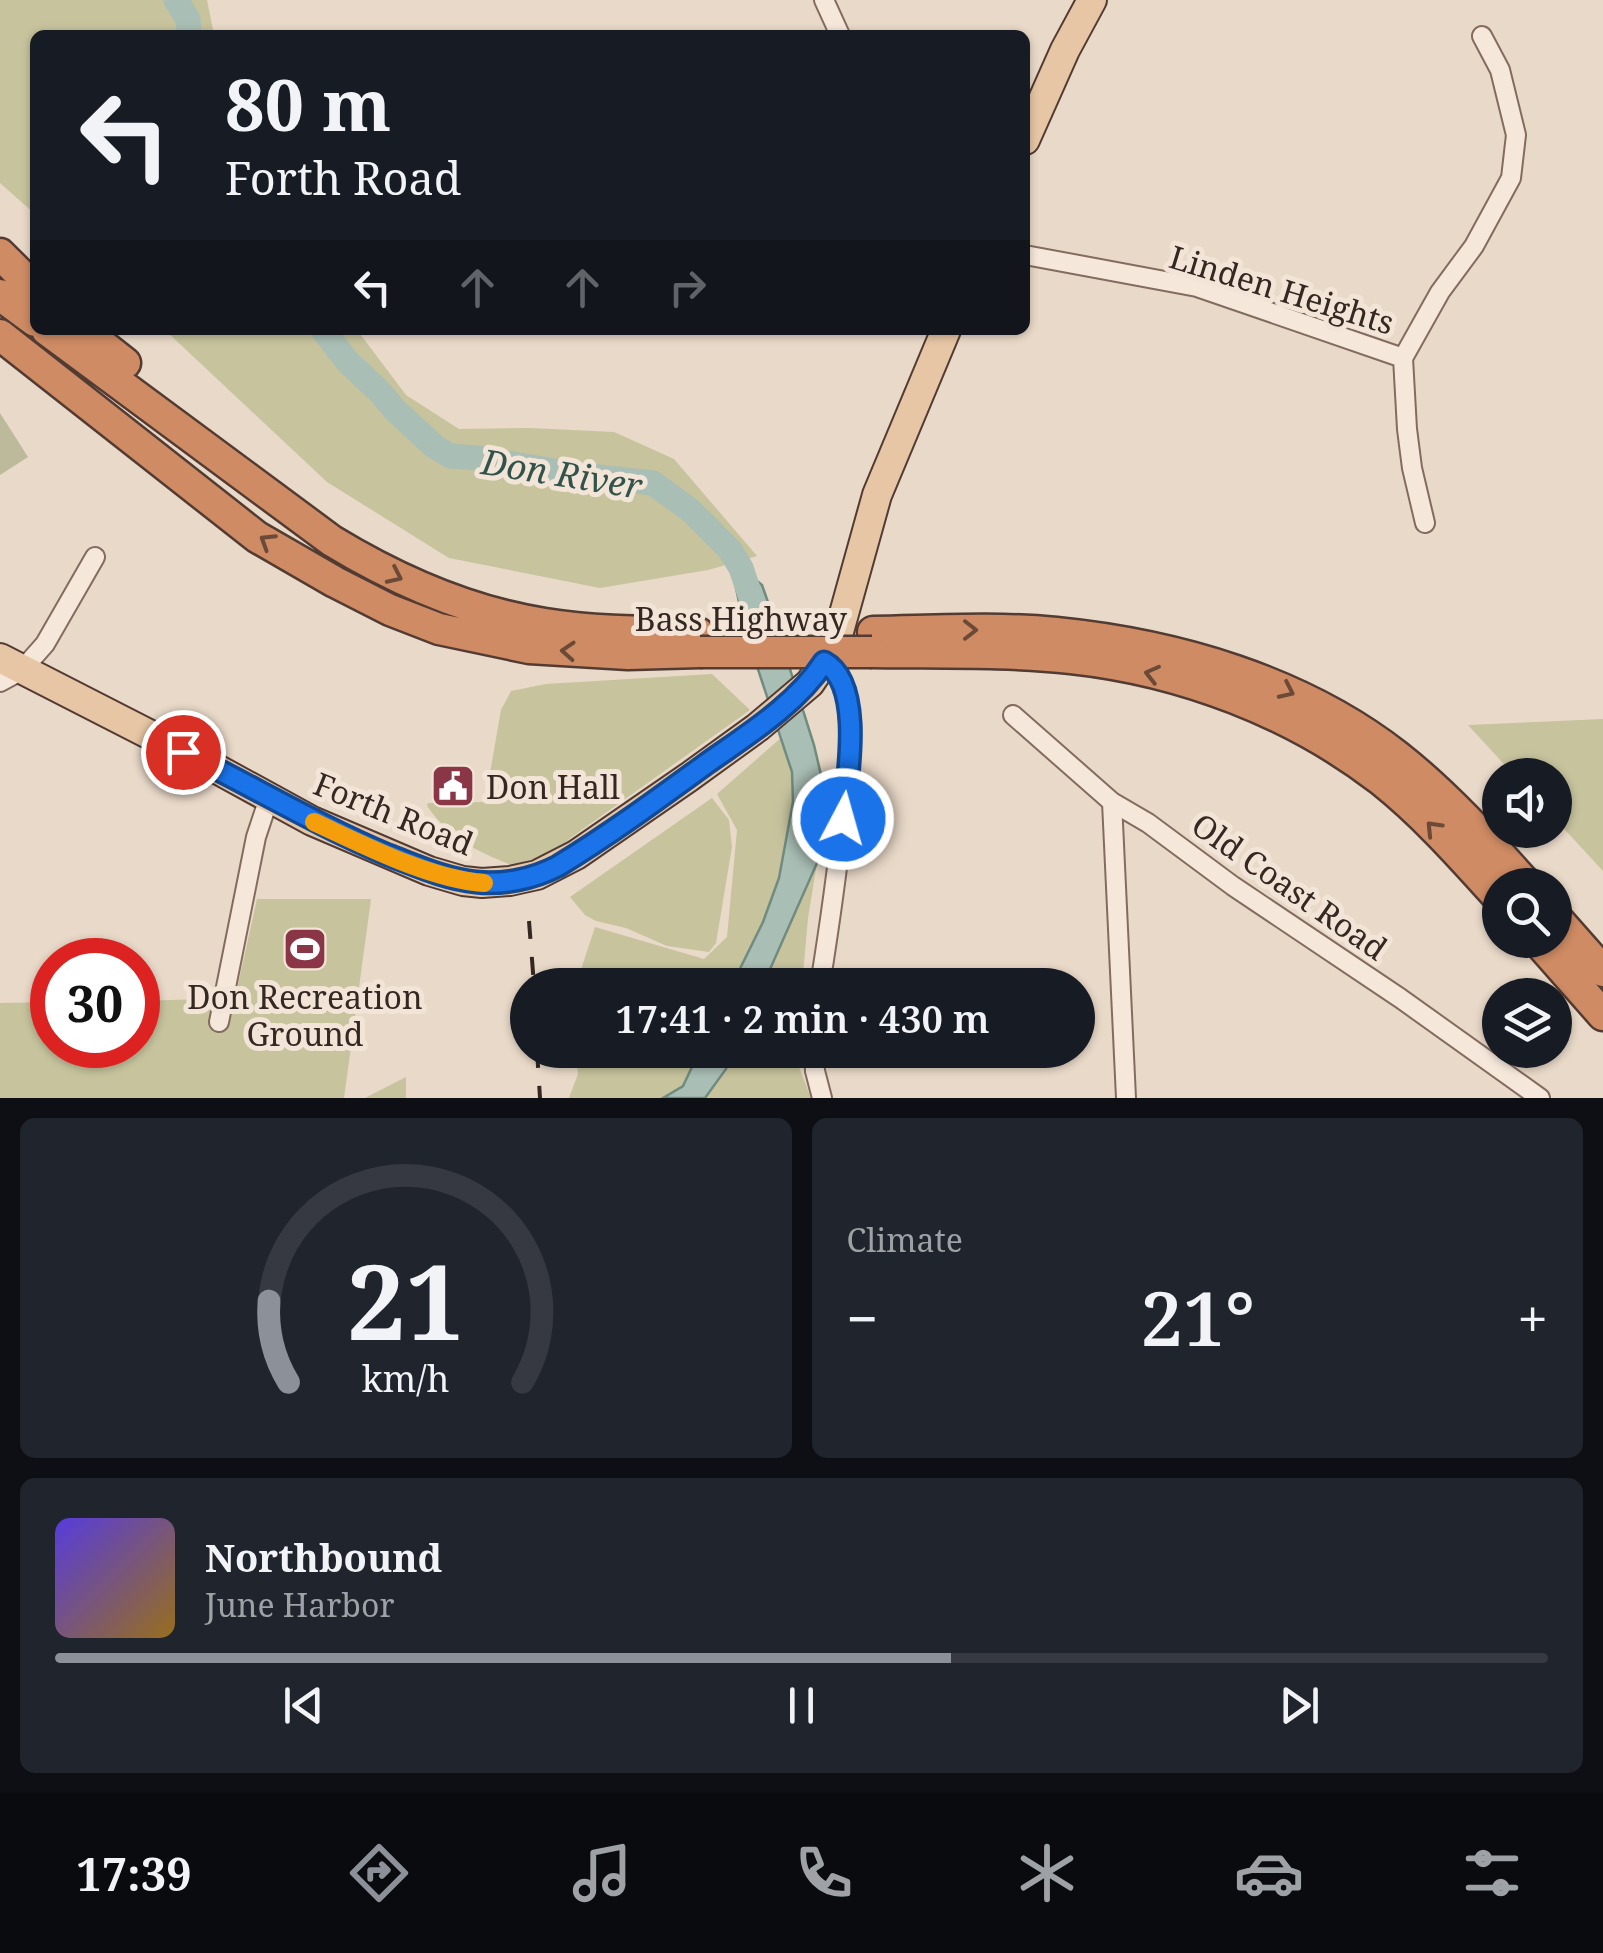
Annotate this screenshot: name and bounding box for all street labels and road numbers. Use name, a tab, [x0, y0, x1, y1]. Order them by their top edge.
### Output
street label: Linden Heights	[1165, 234, 1399, 344]
street label: Bass Highway	[635, 597, 848, 640]
street label: Forth Road	[308, 762, 480, 865]
street label: Old Coast Road	[1184, 803, 1396, 969]

